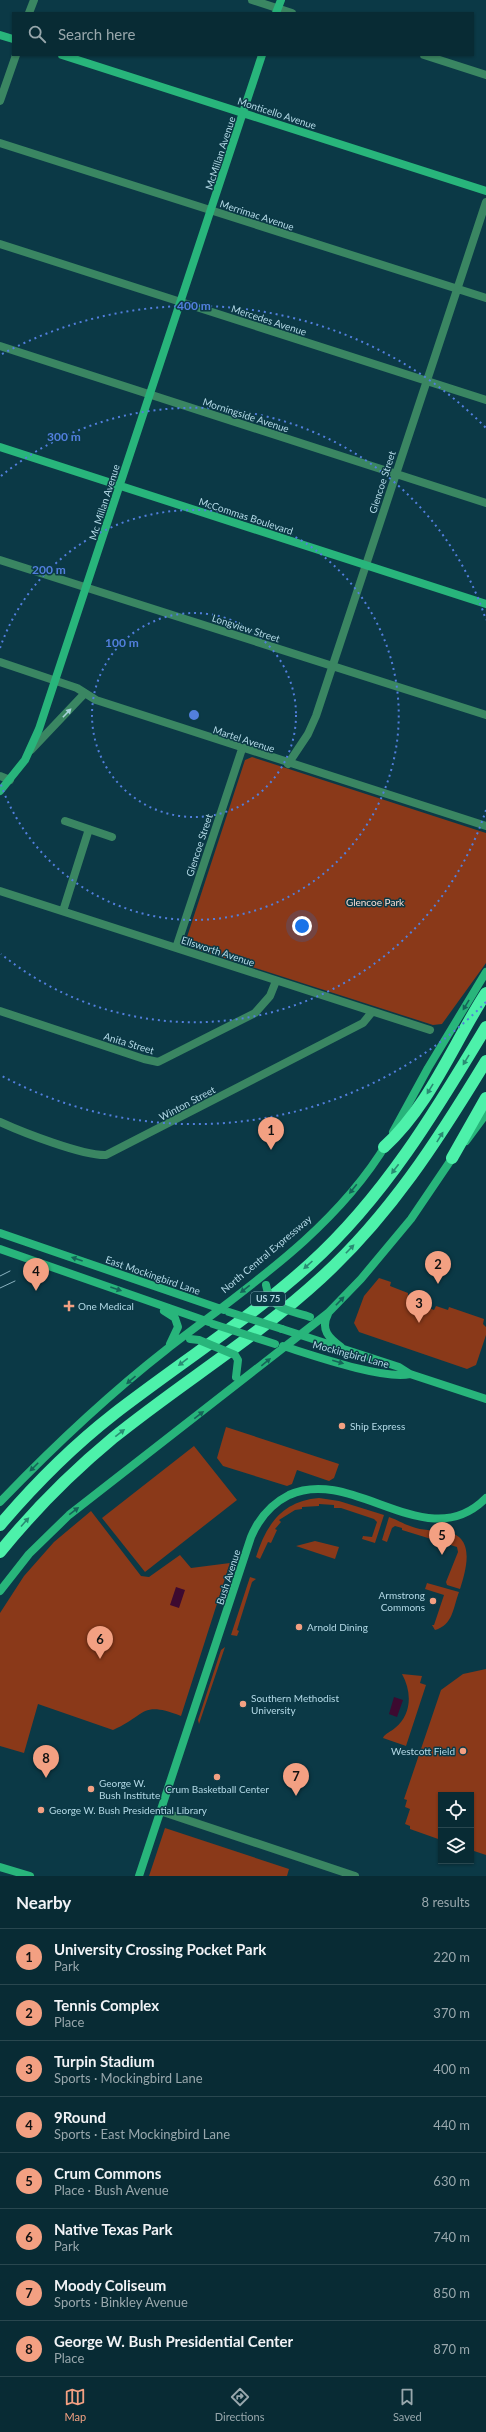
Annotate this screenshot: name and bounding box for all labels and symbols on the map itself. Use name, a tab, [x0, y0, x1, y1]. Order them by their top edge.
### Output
street label: Monticello Avenue	[236, 95, 318, 131]
street label: McMillan Avenue	[203, 115, 237, 191]
street label: Merrimac Avenue	[218, 197, 296, 233]
text: 400 m	[177, 298, 211, 313]
street label: Mercedes Avenue	[230, 302, 308, 338]
street label: Morningside Avenue	[201, 395, 291, 435]
text: 300 m	[47, 429, 81, 444]
street label: Glencoe Street	[366, 449, 398, 515]
street label: Mc Millan Avenue	[86, 463, 122, 541]
street label: McCommas Boulevard	[197, 495, 295, 537]
text: 200 m	[32, 562, 66, 577]
street label: Longview Street	[211, 611, 282, 645]
text: 100 m	[105, 635, 139, 650]
one-way arrow	[62, 708, 72, 718]
centre of rings	[187, 708, 201, 722]
street label: Martel Avenue	[212, 723, 276, 755]
street label: Glencoe Street	[183, 812, 215, 878]
park label: Glencoe Park	[346, 896, 405, 908]
your location	[292, 916, 312, 936]
street label: Ellsworth Avenue	[180, 933, 256, 969]
one-way arrow	[462, 1000, 469, 1011]
street label: Anita Street	[102, 1030, 156, 1056]
one-way arrow	[462, 1054, 469, 1066]
street label: Winton Street	[157, 1083, 218, 1123]
one-way arrow	[426, 1083, 433, 1095]
pin: 1	[258, 1117, 284, 1150]
one-way arrow	[436, 1131, 443, 1143]
one-way arrow	[391, 1164, 399, 1174]
one-way arrow	[348, 1184, 357, 1195]
street label: North Central Expressway	[218, 1212, 314, 1295]
one-way arrow	[345, 1244, 355, 1254]
pin: 2	[425, 1251, 451, 1284]
street label: East Mockingbird Lane	[104, 1253, 202, 1297]
one-way arrow	[71, 1256, 83, 1262]
pin: 4	[23, 1258, 49, 1291]
one-way arrow	[302, 1261, 313, 1270]
one-way arrow	[240, 1284, 250, 1293]
one-way arrow	[111, 1286, 123, 1292]
pin: 3	[406, 1290, 432, 1323]
road number: US 75	[251, 1292, 285, 1306]
one-way arrow	[335, 1296, 345, 1306]
marker: One Medical	[63, 1300, 75, 1312]
place label: One Medical	[78, 1300, 134, 1312]
street label: Mockingbird Lane	[312, 1338, 390, 1370]
one-way arrow	[261, 1357, 272, 1366]
one-way arrow	[178, 1358, 189, 1367]
one-way arrow	[332, 1359, 344, 1365]
one-way arrow	[126, 1375, 136, 1385]
one-way arrow	[193, 1410, 204, 1419]
place label: Ship Express	[350, 1420, 405, 1432]
marker: Ship Express	[337, 1421, 347, 1431]
one-way arrow	[114, 1429, 125, 1437]
one-way arrow	[29, 1462, 39, 1472]
one-way arrow	[68, 1507, 79, 1515]
one-way arrow	[21, 1517, 30, 1527]
pin: 5	[429, 1522, 455, 1555]
street label: Bush Avenue	[213, 1548, 243, 1606]
place label: Armstrong Commons	[379, 1589, 425, 1613]
marker: Armstrong Commons	[428, 1596, 438, 1606]
place label: Arnold Dining	[307, 1621, 368, 1633]
marker: Arnold Dining	[294, 1622, 304, 1632]
pin: 6	[87, 1626, 113, 1659]
place label: Southern Methodist University	[251, 1692, 339, 1716]
marker: Southern Methodist University	[238, 1699, 248, 1709]
pin: 8	[33, 1745, 59, 1778]
place label: Westcott Field	[391, 1745, 455, 1757]
marker: Westcott Field	[458, 1746, 468, 1756]
pin: 7	[283, 1763, 309, 1796]
marker: Crum Basketball Center	[212, 1772, 222, 1782]
place label: George W. Bush Institute	[99, 1777, 160, 1801]
place label: Crum Basketball Center	[165, 1783, 269, 1795]
marker: George W. Bush Institute	[86, 1784, 96, 1794]
place label: George W. Bush Presidential Library	[49, 1804, 208, 1816]
marker: George W. Bush Presidential Library	[36, 1805, 46, 1815]

